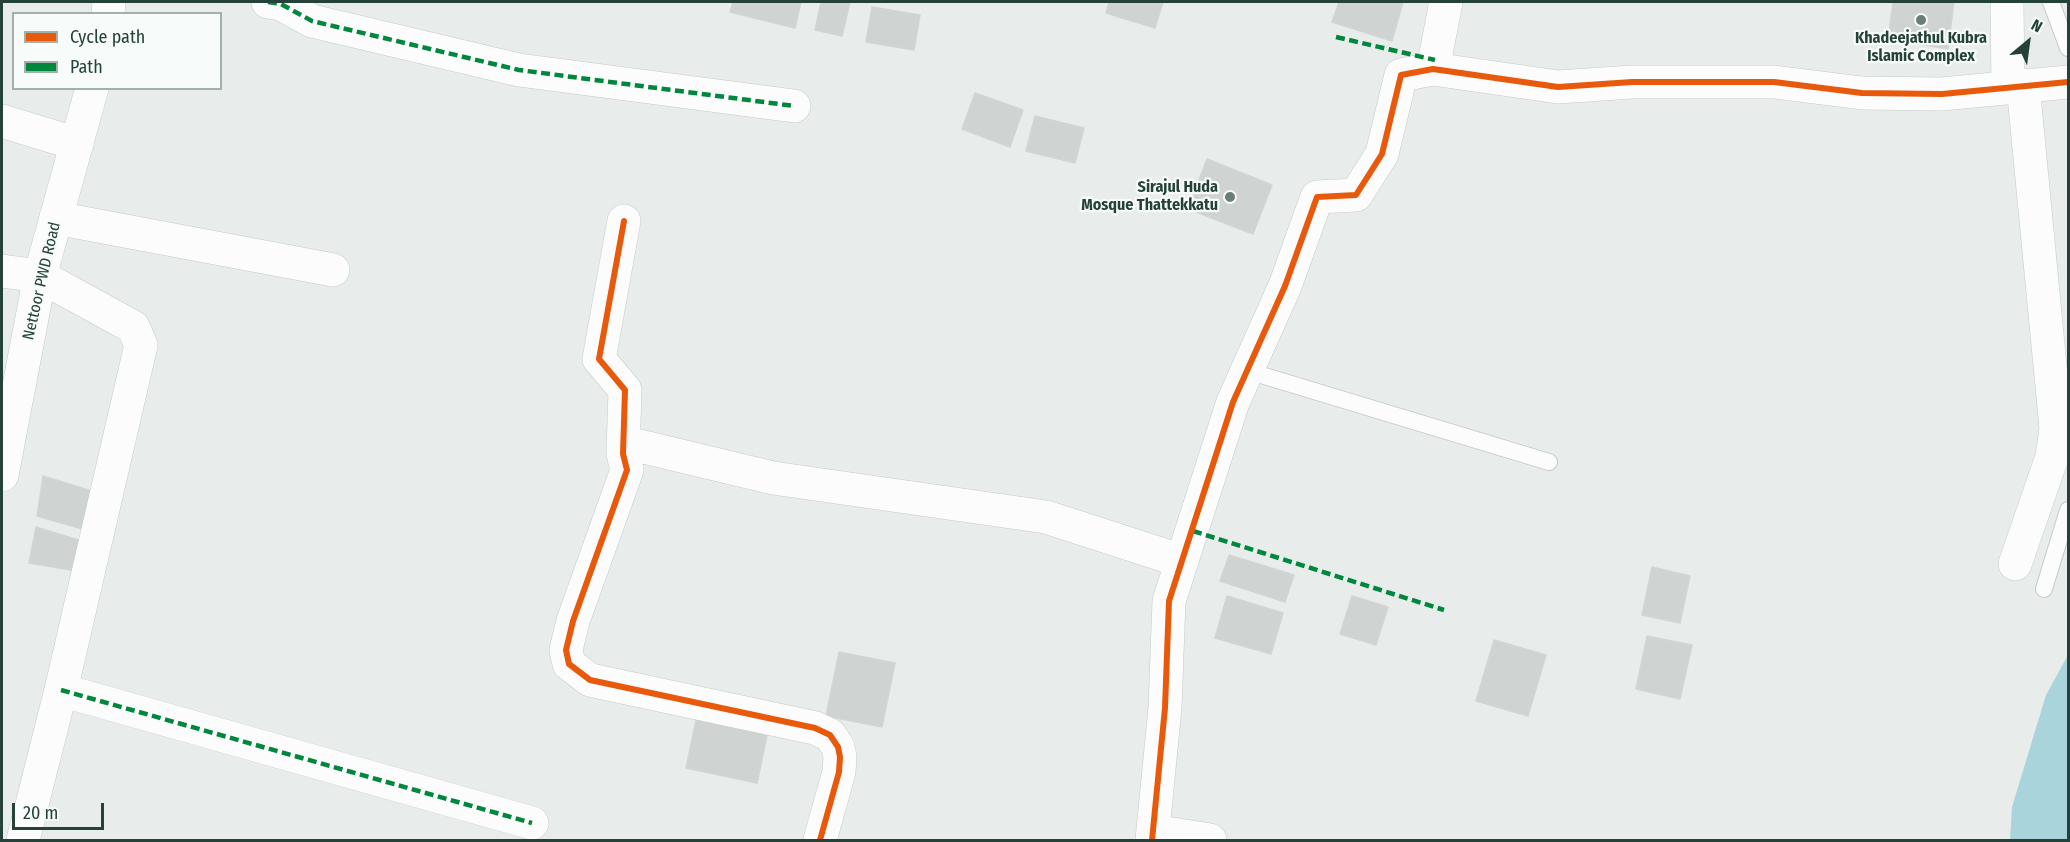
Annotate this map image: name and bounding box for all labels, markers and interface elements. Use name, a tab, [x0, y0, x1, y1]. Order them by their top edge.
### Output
legend	[12, 12, 222, 90]
north arrow	[1998, 12, 2058, 72]
marker: Khadeejathul Kubra Islamic Complex	[1914, 13, 1928, 27]
text: N	[2028, 15, 2046, 36]
text: Cycle path	[70, 26, 145, 48]
place label: Khadeejathul Kubra Islamic Complex	[1855, 29, 1987, 67]
text: Path	[70, 56, 103, 78]
place label: Sirajul Huda Mosque Thattekkatu	[1081, 178, 1218, 216]
marker: Sirajul Huda Mosque Thattekkatu	[1223, 190, 1237, 204]
street label: Nettoor PWD Road	[19, 220, 65, 342]
scale bar	[15, 791, 106, 829]
text: 20 m	[23, 802, 58, 824]

